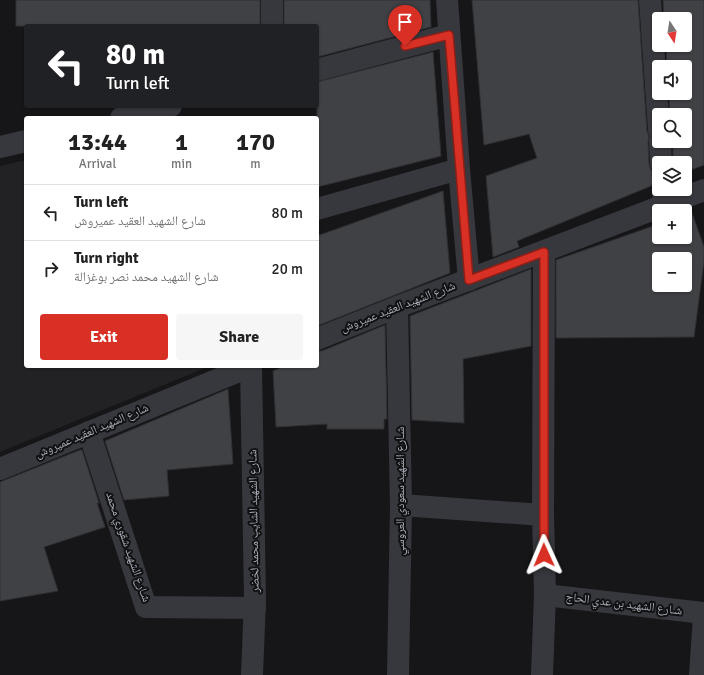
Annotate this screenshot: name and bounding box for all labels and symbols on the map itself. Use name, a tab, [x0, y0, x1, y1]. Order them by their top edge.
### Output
pin	[388, 5, 422, 46]
north arrow	[652, 12, 692, 52]
street label: شارع الشهيد العقيد عميروش	[339, 278, 458, 336]
street label: شارع الشهيد العقيد عميروش	[33, 400, 151, 462]
street label: شـارع الشهيد سعودي العروسي	[393, 426, 410, 556]
street label: شـارع الشهيد الشايب محمد لخضر	[245, 449, 263, 594]
street label: شـارع الشهيد شقوري محمد	[100, 490, 154, 605]
position arrow	[523, 534, 565, 576]
street label: شـارع الشهيد بن عدي الحاج	[565, 589, 683, 621]

